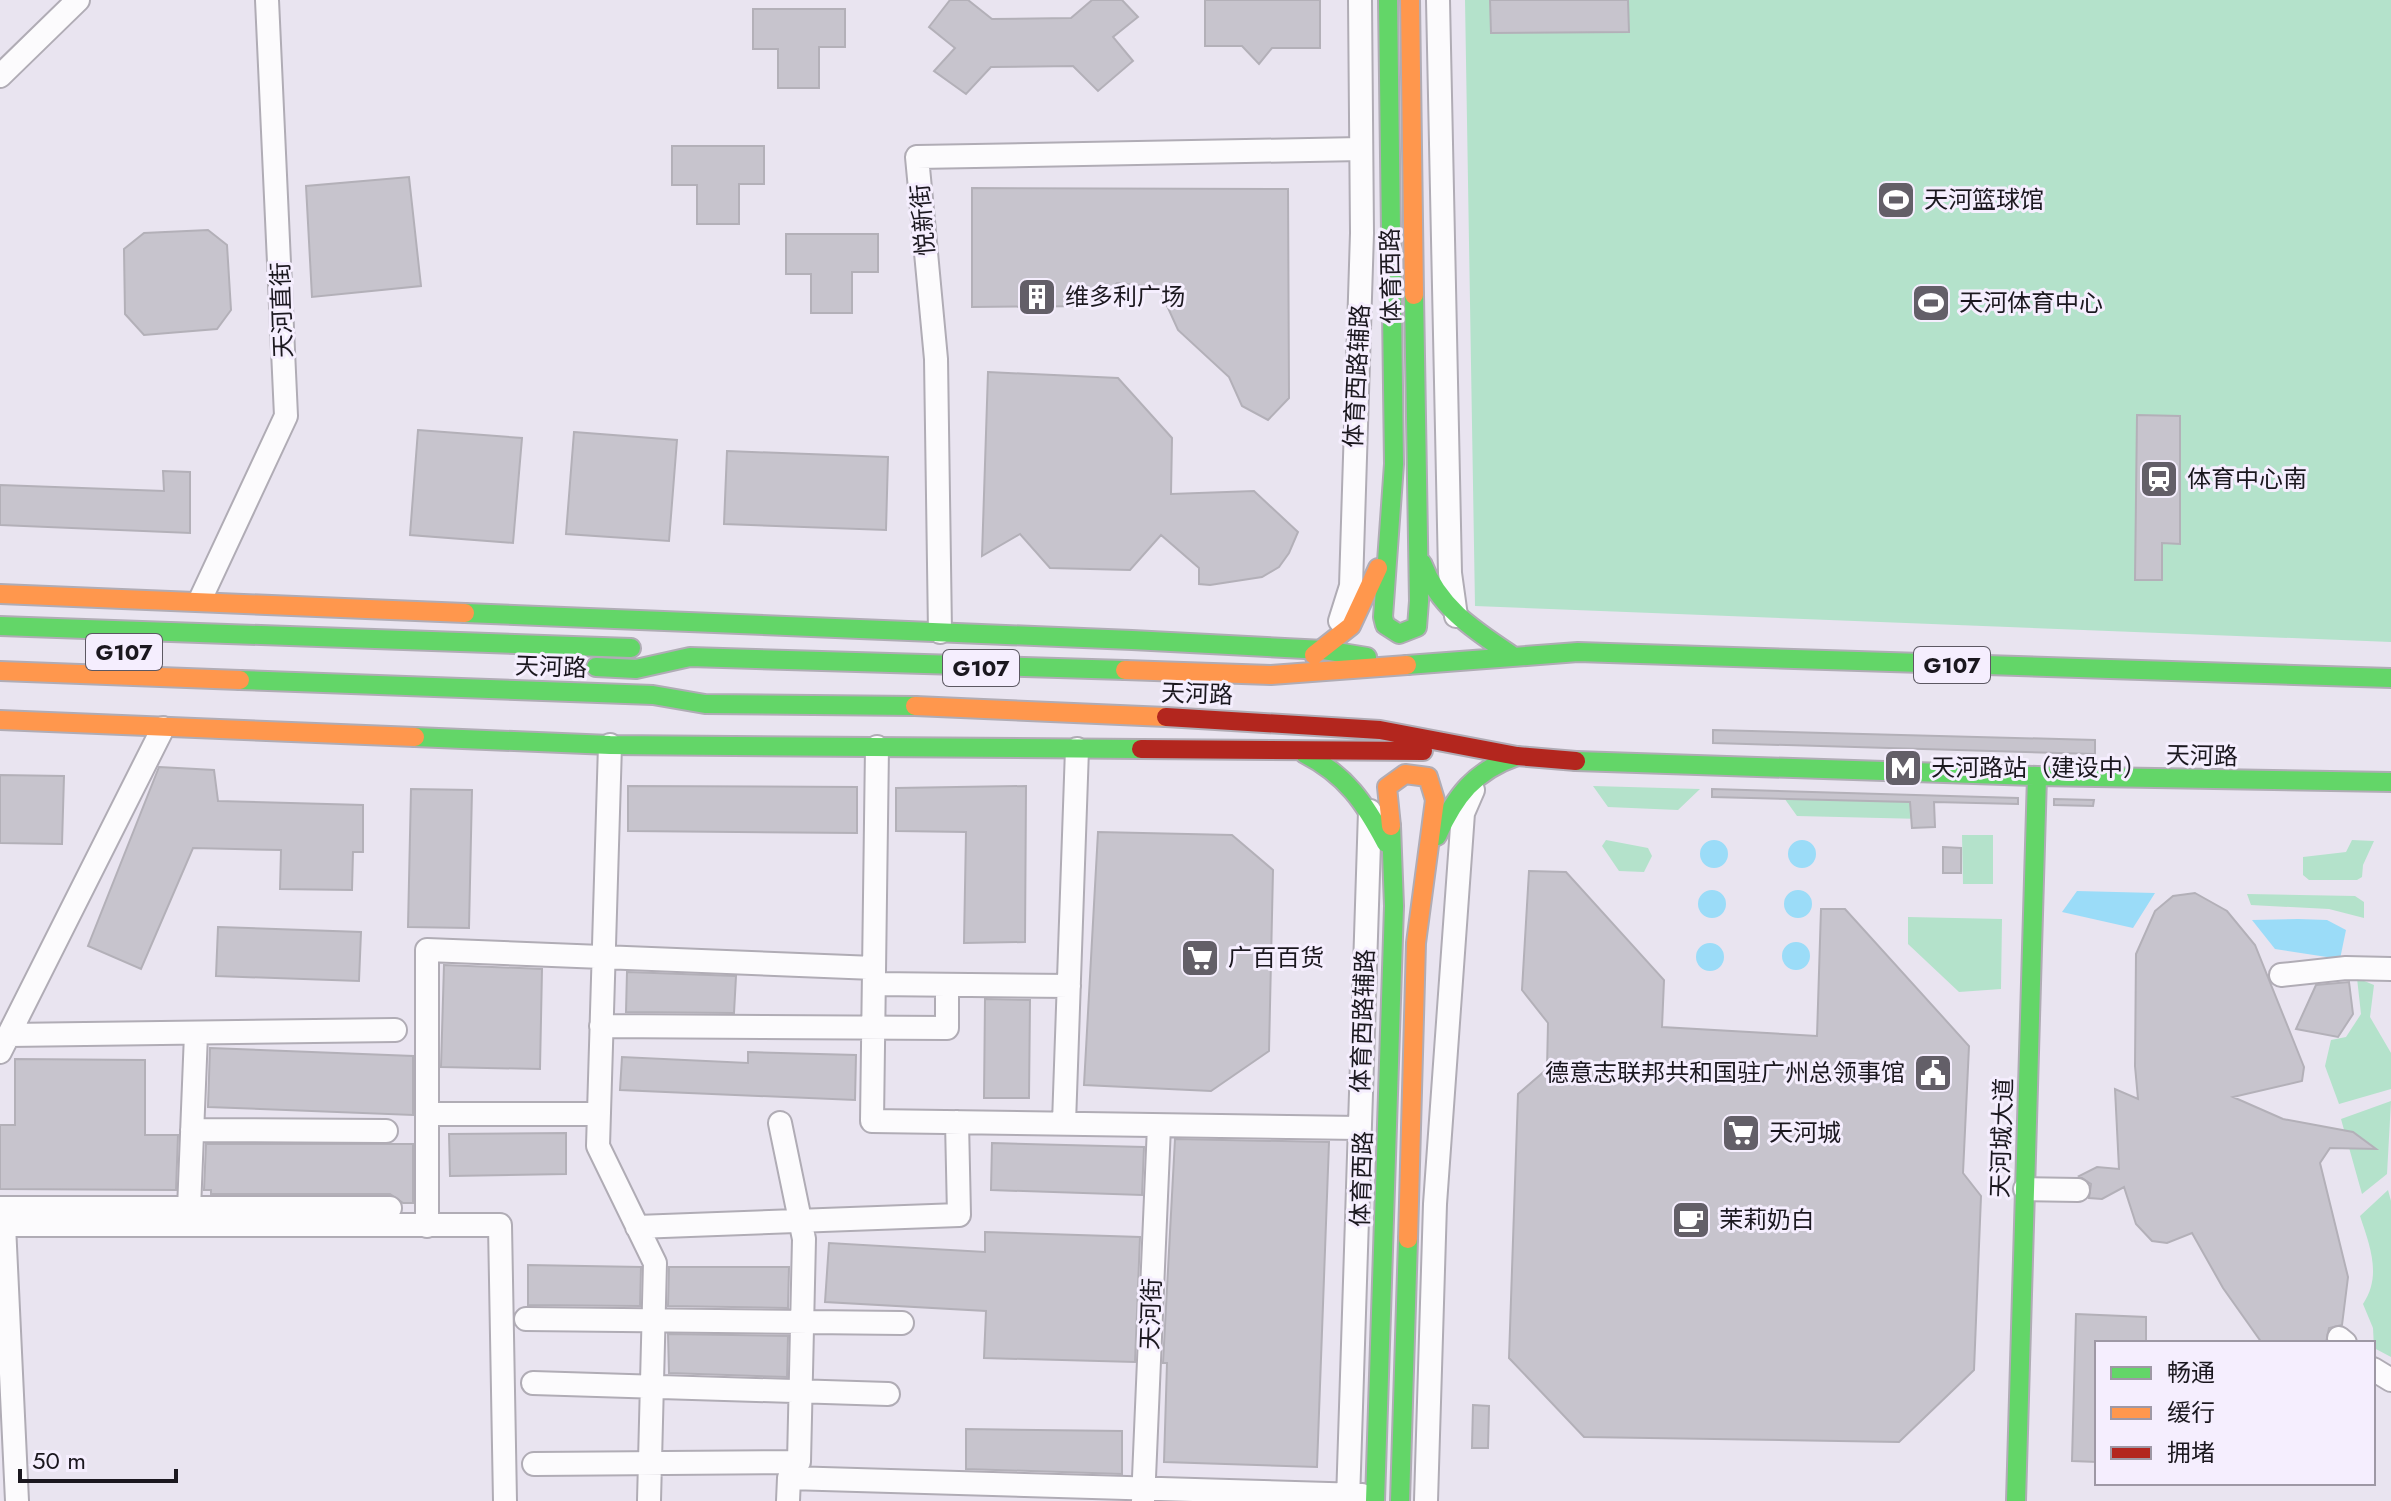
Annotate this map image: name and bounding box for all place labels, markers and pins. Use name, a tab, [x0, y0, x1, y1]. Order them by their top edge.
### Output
sports icon: 天河篮球馆	[1875, 179, 1917, 221]
place label: 天河篮球馆	[1924, 182, 2044, 217]
building icon: 维多利广场	[1016, 276, 1058, 318]
place label: 维多利广场	[1065, 279, 1185, 314]
sports icon: 天河体育中心	[1910, 282, 1952, 324]
place label: 天河体育中心	[1959, 285, 2103, 320]
station icon: 体育中心南	[2138, 458, 2180, 500]
place label: 体育中心南	[2187, 461, 2307, 496]
metro station icon: 天河路站（建设中）	[1882, 747, 1924, 789]
place label: 天河路站（建设中）	[1931, 750, 2147, 785]
supermarket icon: 广百百货	[1179, 937, 1221, 979]
place label: 广百百货	[1228, 940, 1324, 975]
public building icon: 德意志联邦共和国驻广州总领事馆	[1912, 1052, 1954, 1094]
place label: 德意志联邦共和国驻广州总领事馆	[1545, 1055, 1905, 1090]
supermarket icon: 天河城	[1720, 1112, 1762, 1154]
place label: 天河城	[1769, 1115, 1841, 1150]
cafe icon: 茉莉奶白	[1670, 1199, 1712, 1241]
place label: 茉莉奶白	[1719, 1202, 1815, 1237]

